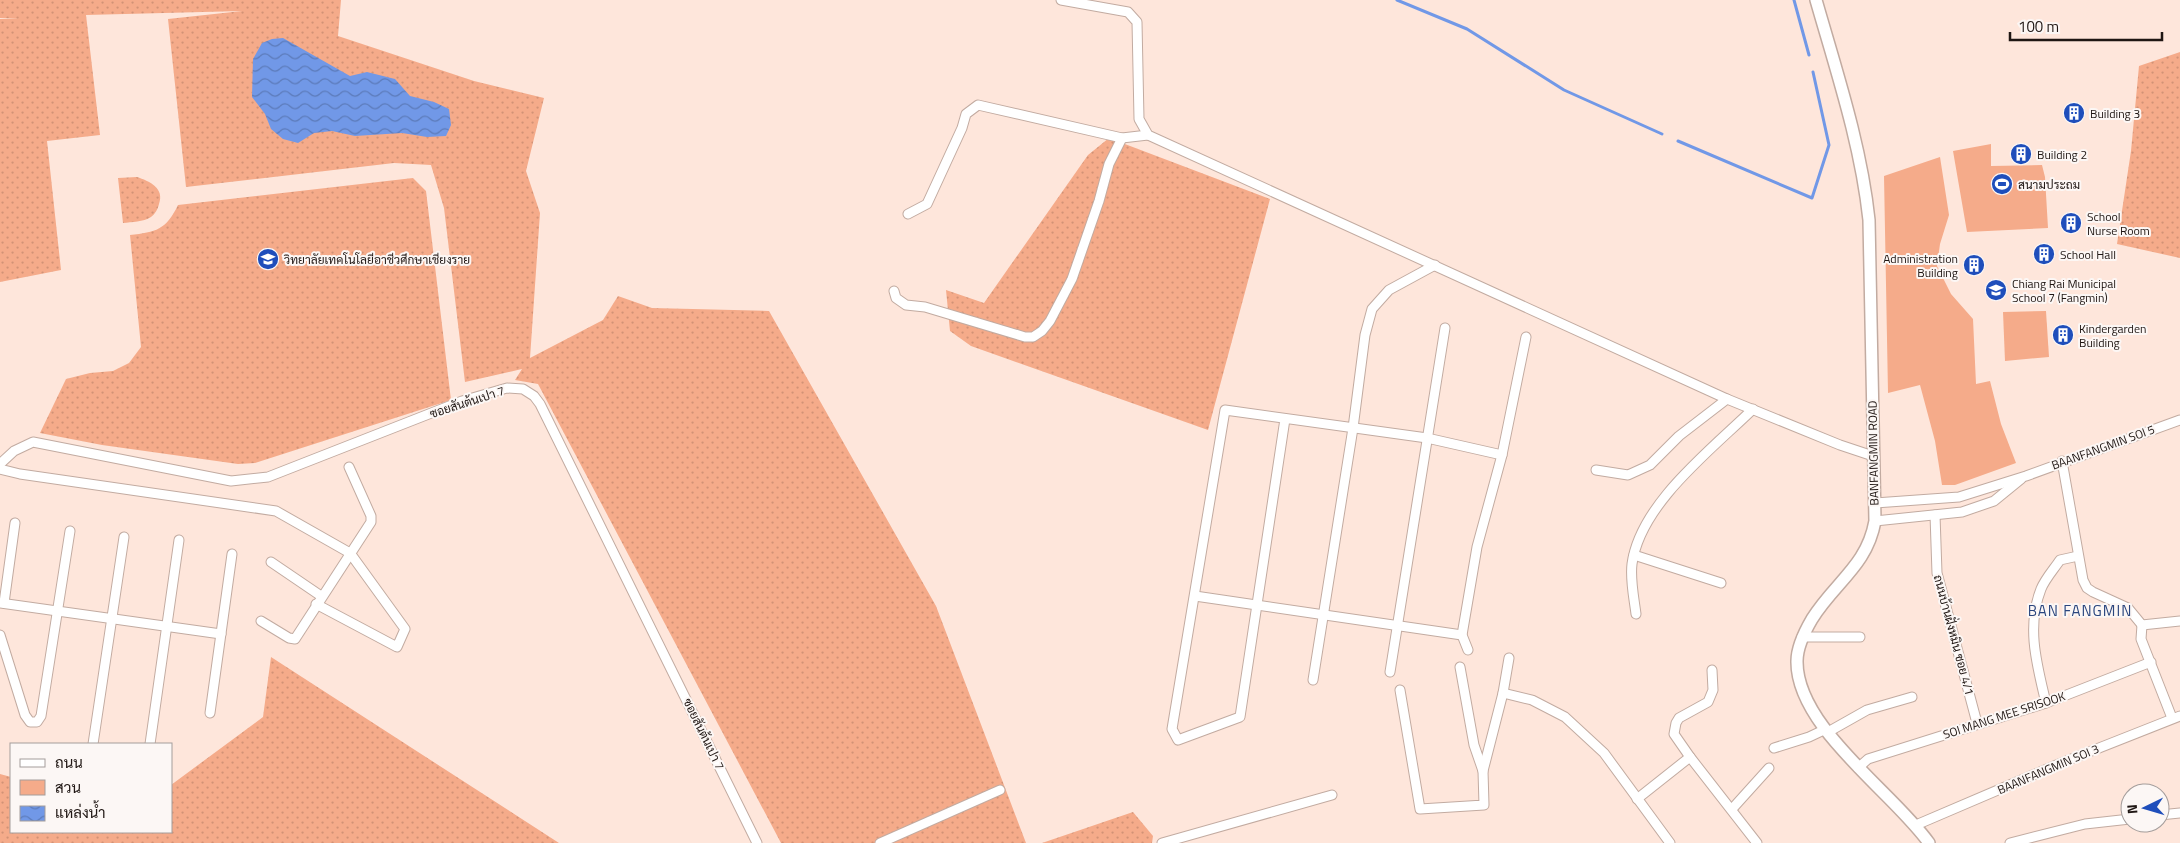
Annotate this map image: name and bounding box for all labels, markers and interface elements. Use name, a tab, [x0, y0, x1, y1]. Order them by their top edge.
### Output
scale bar	[2010, 10, 2162, 42]
text: 100 m	[2018, 15, 2059, 38]
building icon: Building 3	[2062, 101, 2086, 125]
place label: Building 3	[2090, 104, 2140, 123]
building icon: Building 2	[2009, 142, 2033, 166]
place label: Building 2	[2037, 145, 2087, 164]
sports icon: สนามประถม	[1990, 172, 2014, 196]
place label: สนามประถม	[2018, 175, 2080, 194]
place label: School Nurse Room	[2087, 207, 2150, 240]
building icon: School Nurse Room	[2059, 211, 2083, 235]
building icon: School Hall	[2032, 242, 2056, 266]
place label: School Hall	[2060, 245, 2116, 264]
school or university icon: วิทยาลัยเทคโนโลยีอาชีวศึกษาเชียงราย	[256, 247, 280, 271]
place label: Administration Building	[1883, 249, 1958, 282]
place label: วิทยาลัยเทคโนโลยีอาชีวศึกษาเชียงราย	[283, 250, 470, 269]
building icon: Administration Building	[1962, 253, 1986, 277]
place label: Chiang Rai Municipal School 7 (Fangmin)	[2012, 274, 2116, 307]
school or university icon: Chiang Rai Municipal School 7 (Fangmin)	[1984, 278, 2008, 302]
place label: Kindergarden Building	[2079, 319, 2146, 352]
building icon: Kindergarden Building	[2051, 323, 2075, 347]
street label: ซอยสันต้นเปา 7	[427, 381, 507, 423]
street label: BANFANGMIN ROAD	[1863, 400, 1883, 506]
street label: BAANFANGMIN SOI 5	[2049, 419, 2158, 475]
street label: ถนนบ้านฝั่งหมิน ซอย 4/1	[1929, 572, 1980, 697]
district label: BAN FANGMIN	[2028, 599, 2132, 622]
street label: SOI MANG MEE SRISOOK	[1940, 686, 2068, 744]
street label: ซอยสันต้นเปา 7	[678, 695, 730, 773]
street label: BAANFANGMIN SOI 3	[1994, 739, 2102, 799]
legend	[10, 743, 172, 833]
text: ถนน	[55, 751, 83, 774]
text: สวน	[55, 776, 81, 799]
north arrow	[2120, 783, 2170, 833]
text: แหล่งน้ำ	[55, 800, 106, 824]
text: N	[2121, 803, 2142, 815]

